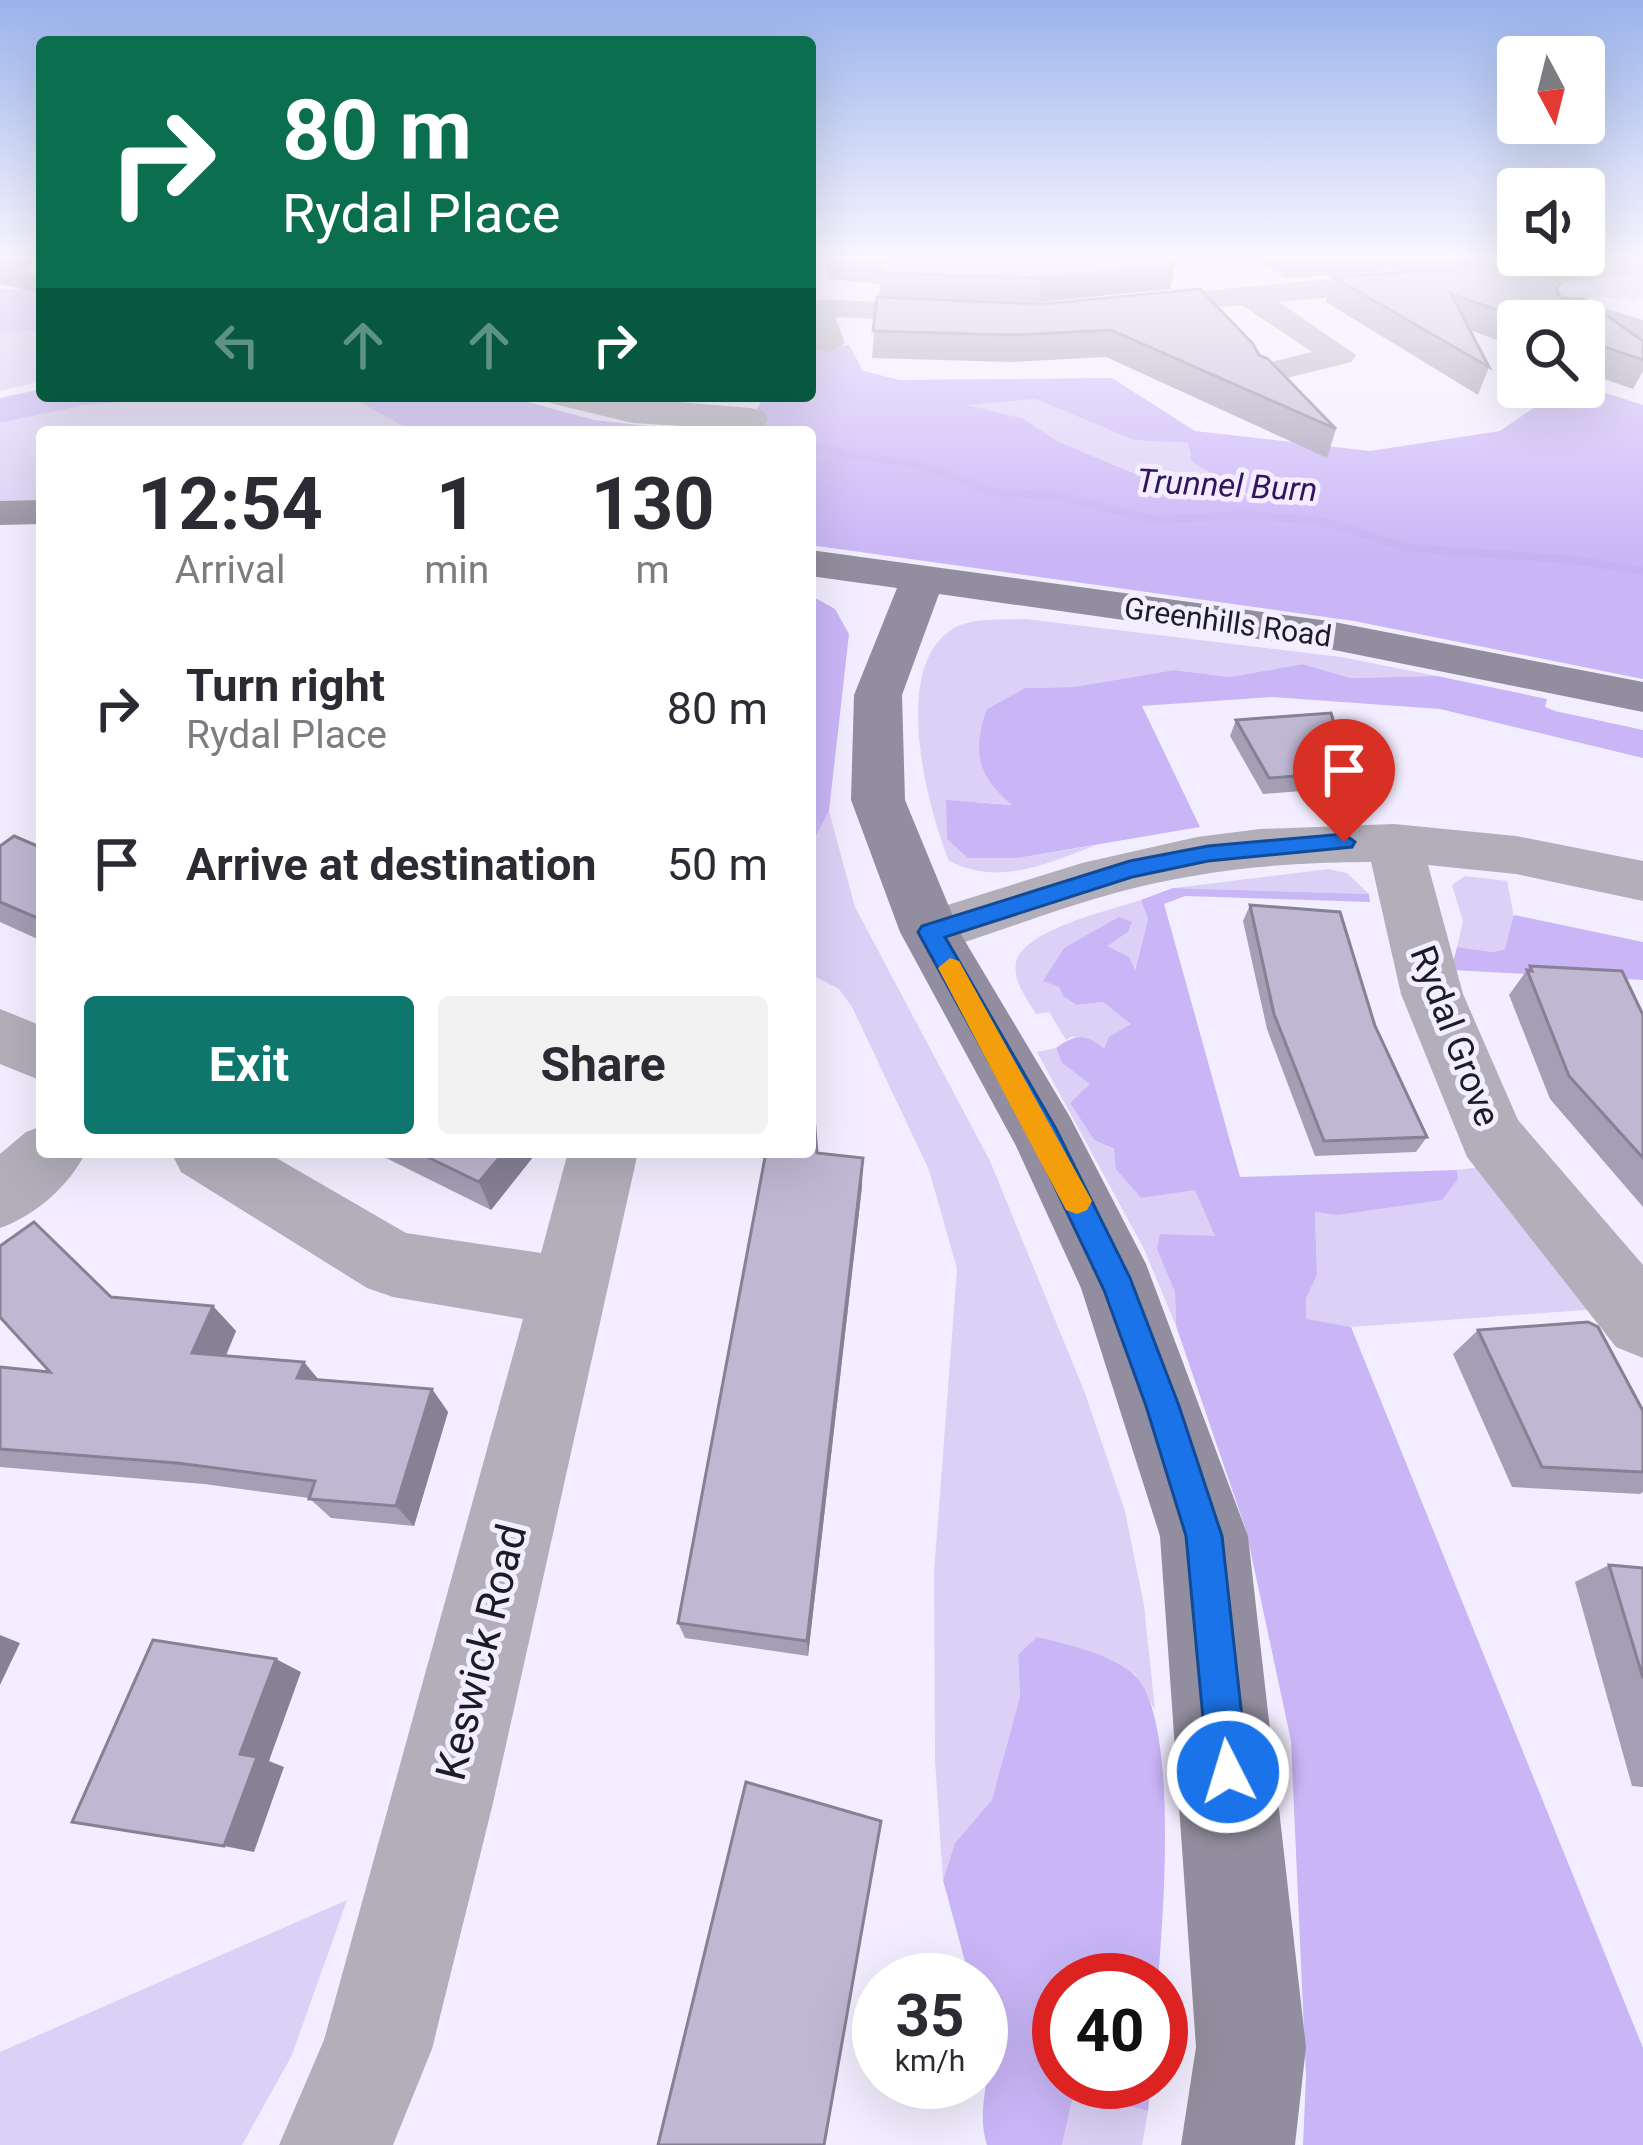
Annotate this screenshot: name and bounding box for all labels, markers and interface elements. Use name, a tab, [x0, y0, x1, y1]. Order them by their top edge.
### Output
north arrow	[1497, 36, 1605, 144]
map controls	[1497, 36, 1605, 408]
text: 80 m	[282, 81, 472, 180]
icon: right	[84, 84, 240, 240]
button: sound	[1497, 168, 1605, 276]
text: Rydal Place	[282, 182, 560, 245]
button: search	[1497, 300, 1605, 408]
icon: left	[204, 312, 270, 378]
icon: ahead	[330, 312, 396, 378]
icon: ahead	[456, 312, 522, 378]
icon: right	[582, 312, 648, 378]
water label: Trunnel Burn	[1136, 461, 1318, 509]
text: 12:54	[137, 462, 323, 547]
text: 1	[436, 462, 477, 547]
text: 130	[591, 462, 715, 547]
text: Arrival	[175, 547, 285, 593]
text: min	[424, 547, 489, 593]
text: m	[636, 547, 670, 593]
street label: Greenhills Road	[1122, 590, 1334, 654]
text: Turn right	[186, 659, 385, 712]
icon: right	[84, 675, 150, 741]
text: 80 m	[667, 682, 768, 735]
text: Rydal Place	[186, 712, 387, 758]
pin	[1293, 719, 1395, 842]
icon: arrive	[1311, 737, 1377, 803]
icon: arrive	[84, 831, 150, 897]
text: Arrive at destination	[186, 838, 597, 891]
text: 50 m	[667, 838, 768, 891]
street label: Rydal Grove	[1401, 940, 1509, 1132]
button: Exit	[84, 996, 414, 1134]
button: Share	[438, 996, 768, 1134]
street label: Keswick Road	[426, 1519, 536, 1785]
position arrow	[1165, 1709, 1291, 1835]
speed limit sign: 40	[1032, 1953, 1188, 2109]
text: 35	[896, 1980, 964, 2051]
text: km/h	[895, 2043, 965, 2078]

